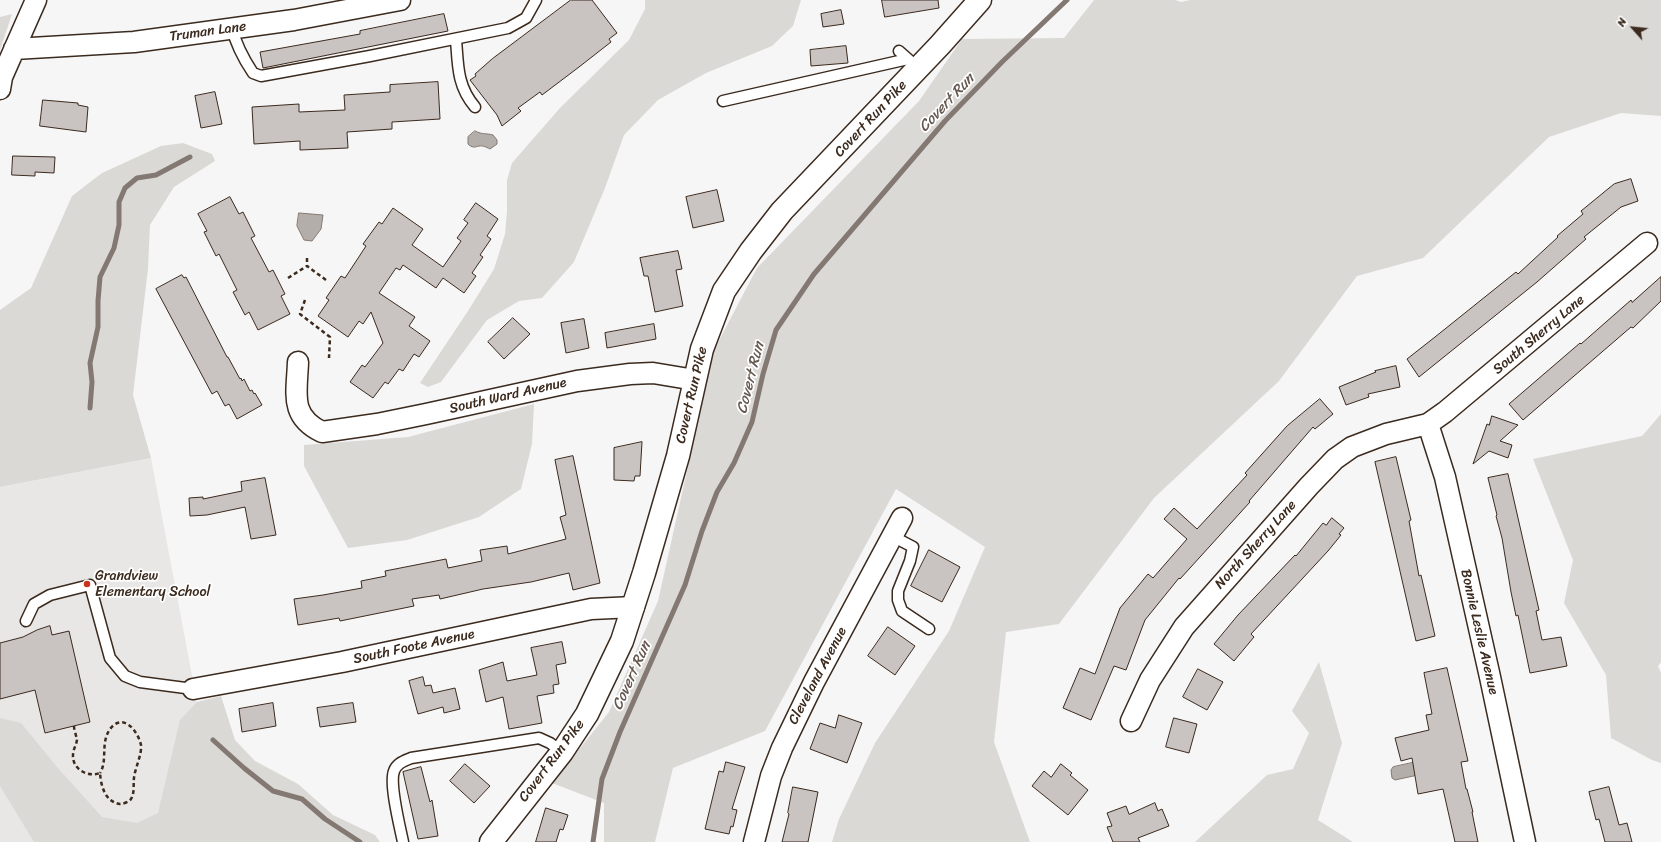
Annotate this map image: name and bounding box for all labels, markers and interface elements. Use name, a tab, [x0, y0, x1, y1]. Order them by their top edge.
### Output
north arrow	[1613, 8, 1653, 48]
text: N	[1612, 15, 1632, 30]
street label: Truman Lane	[169, 18, 247, 46]
water label: Covert Run	[916, 70, 978, 136]
street label: Covert Run Pike	[831, 77, 911, 161]
street label: South Sherry Lane	[1490, 292, 1588, 378]
water label: Covert Run	[733, 340, 769, 416]
street label: Covert Run Pike	[673, 345, 711, 445]
street label: South Ward Avenue	[448, 374, 568, 418]
street label: North Sherry Lane	[1212, 497, 1300, 593]
place label: Grandview Elementary School	[95, 568, 211, 600]
street label: Bonnie Leslie Avenue	[1456, 568, 1502, 696]
marker: Grandview Elementary School	[82, 579, 92, 589]
street label: Cleveland Avenue	[785, 624, 851, 728]
street label: South Foote Avenue	[352, 626, 476, 668]
water label: Covert Run	[609, 639, 655, 713]
street label: Covert Run Pike	[516, 717, 588, 805]

